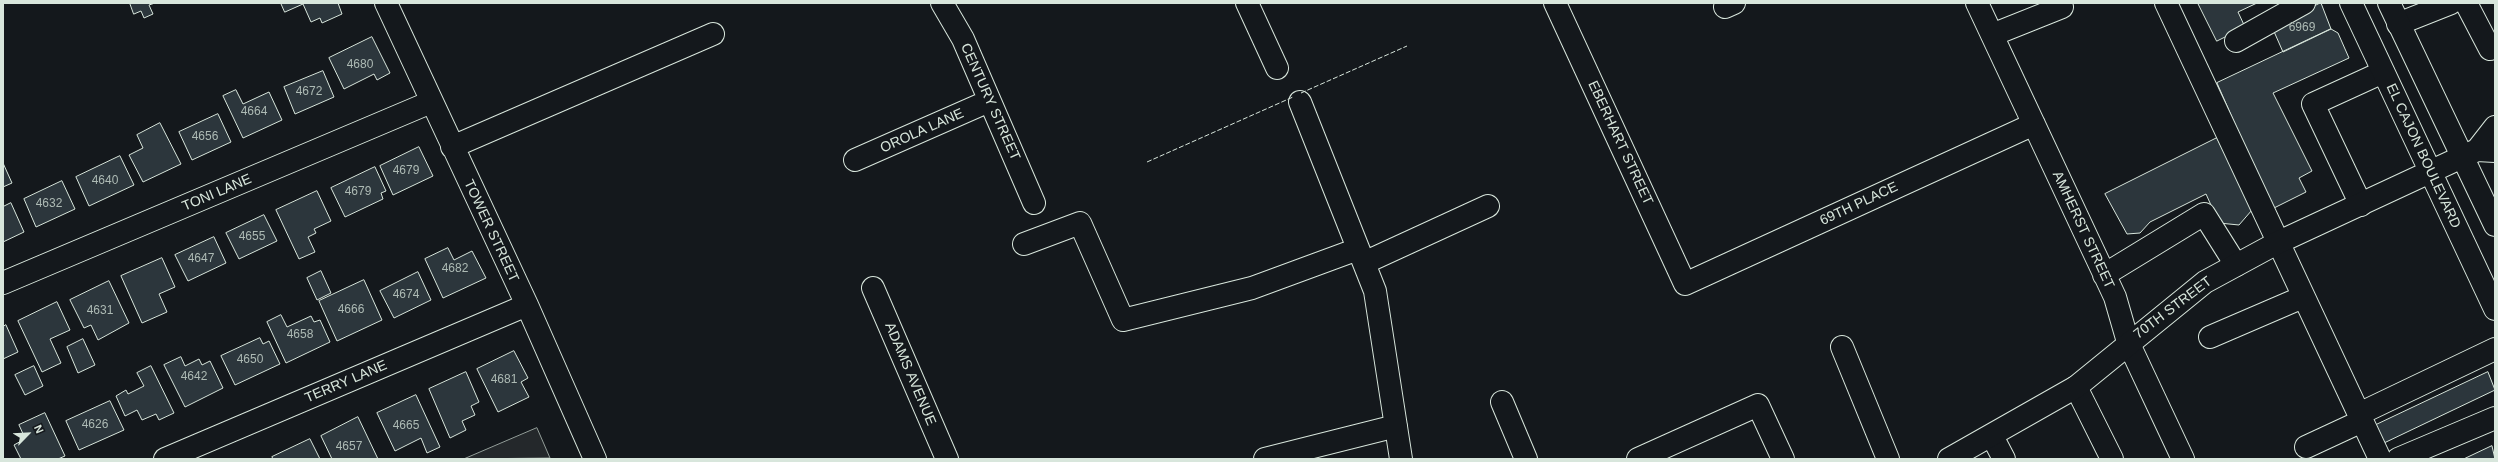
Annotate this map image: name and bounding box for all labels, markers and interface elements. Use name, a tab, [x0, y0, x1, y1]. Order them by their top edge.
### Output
house number: 6969	[2289, 21, 2315, 35]
street label: CENTURY STREET	[957, 41, 1023, 163]
house number: 4680	[347, 58, 373, 72]
street label: EBERHART STREET	[1584, 78, 1656, 208]
street label: EL CAJON BOULEVARD	[2382, 81, 2464, 231]
house number: 4672	[296, 85, 322, 99]
house number: 4664	[241, 105, 267, 119]
street label: OROLA LANE	[878, 105, 966, 157]
house number: 4656	[192, 130, 218, 144]
house number: 4679	[393, 164, 419, 178]
street label: AMHERST STREET	[2048, 169, 2118, 291]
street label: TONI LANE	[180, 171, 254, 215]
house number: 4640	[92, 174, 118, 188]
street label: TOWER STREET	[460, 177, 522, 285]
street label: 69TH PLACE	[1817, 179, 1901, 229]
house number: 4679	[345, 185, 371, 199]
house number: 4632	[36, 197, 62, 211]
house number: 4655	[239, 230, 265, 244]
house number: 4647	[188, 252, 214, 266]
house number: 4682	[442, 262, 468, 276]
street label: 70TH STREET	[2131, 273, 2215, 343]
house number: 4674	[393, 288, 419, 302]
house number: 4666	[338, 303, 364, 317]
house number: 4631	[87, 304, 113, 318]
street label: ADAMS AVENUE	[881, 320, 939, 428]
house number: 4658	[287, 328, 313, 342]
house number: 4650	[237, 353, 263, 367]
street label: TERRY LANE	[302, 357, 390, 407]
house number: 4642	[181, 370, 207, 384]
house number: 4681	[491, 373, 517, 387]
north arrow	[8, 414, 48, 454]
house number: 4626	[82, 418, 108, 432]
house number: 4665	[393, 419, 419, 433]
text: N	[32, 423, 46, 435]
house number: 4657	[336, 440, 362, 454]

